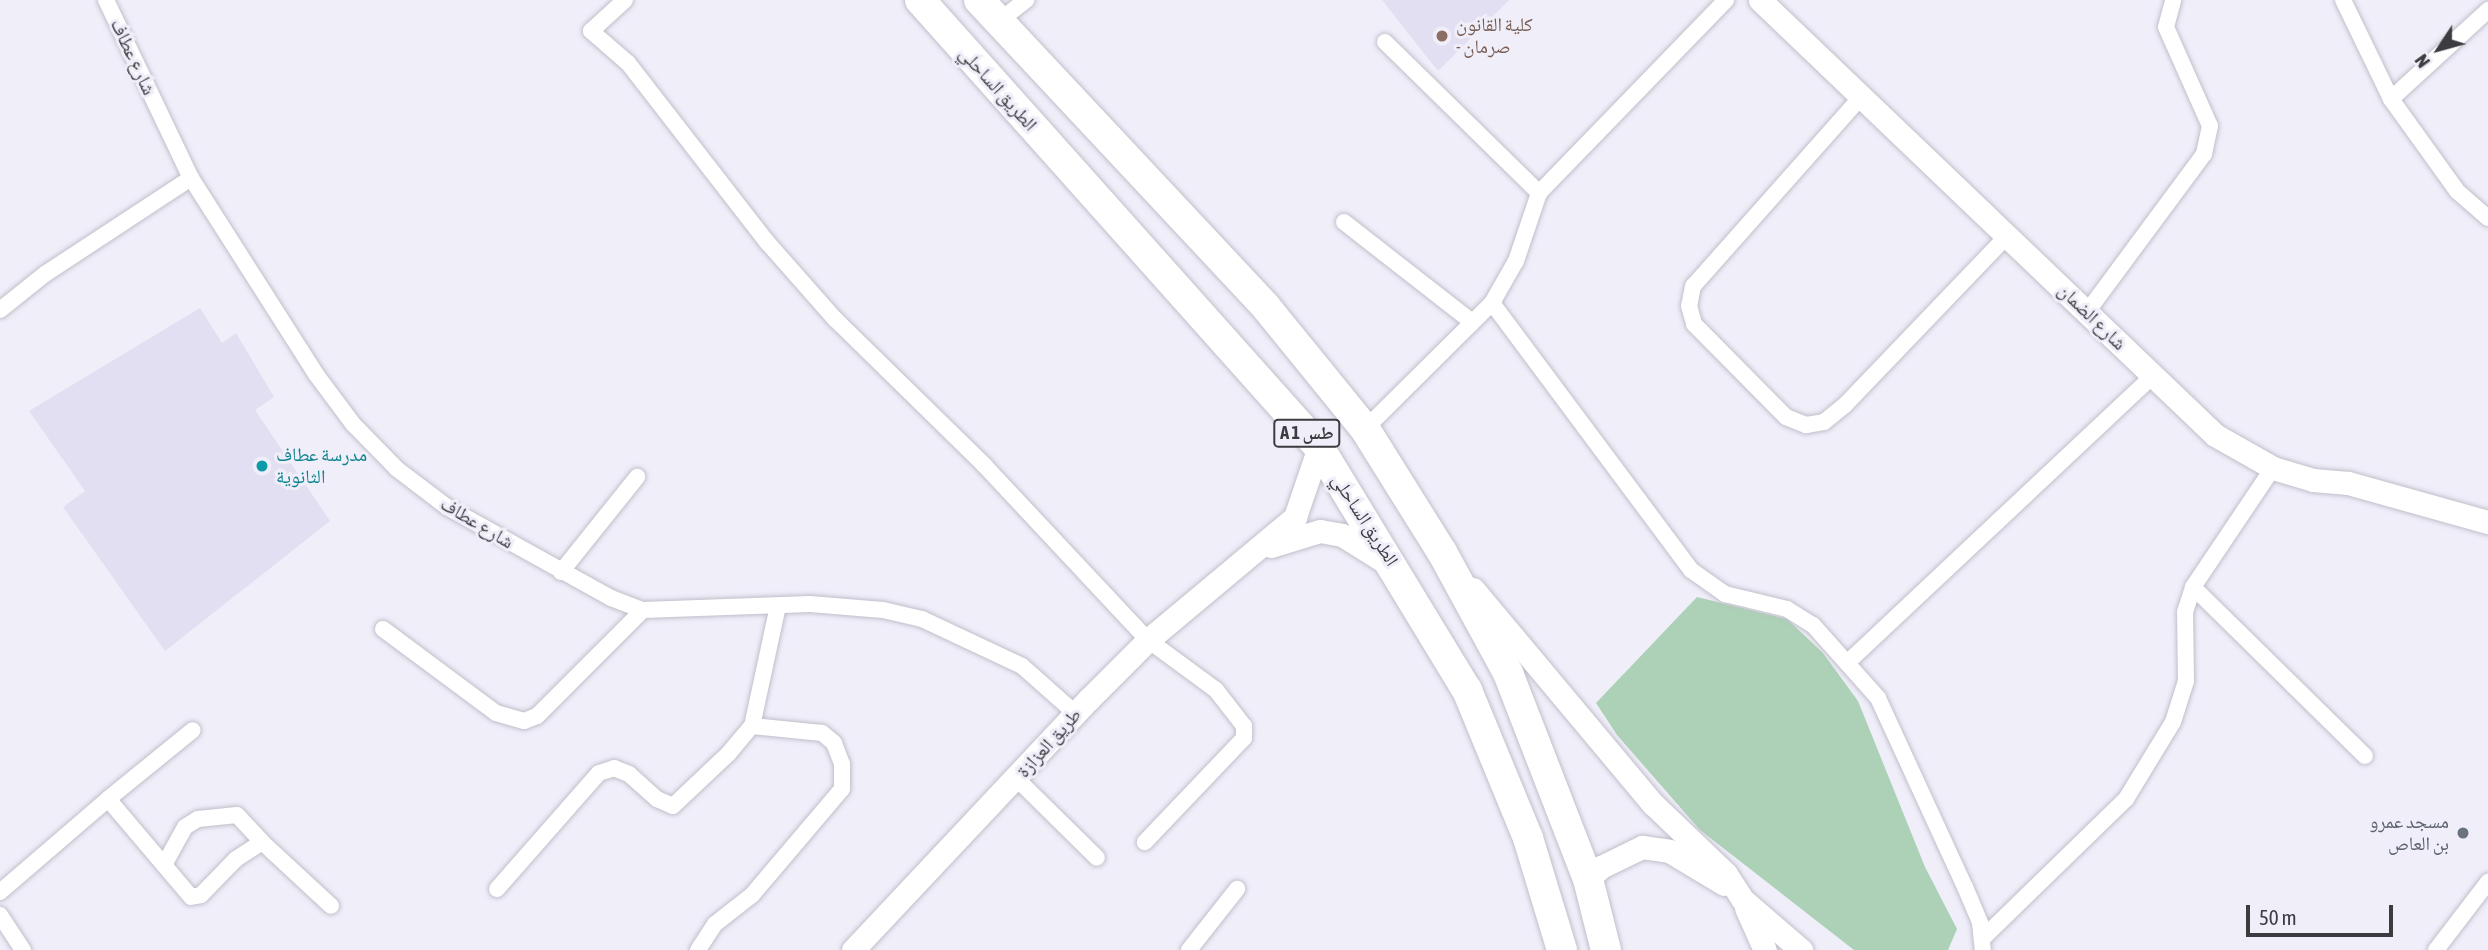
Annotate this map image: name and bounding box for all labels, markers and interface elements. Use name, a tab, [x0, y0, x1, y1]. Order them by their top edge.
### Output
place label: كلية القانون - صرمان	[1456, 14, 1533, 58]
north arrow	[2404, 14, 2474, 84]
street label: شارع عطاف	[106, 15, 160, 99]
marker: كلية القانون - صرمان	[1434, 28, 1450, 44]
street label: الطريق الساحلي	[954, 42, 1042, 136]
text: N	[2410, 50, 2434, 72]
street label: شارع الضمان	[2053, 279, 2131, 355]
road number: A 1 طس	[1272, 418, 1342, 447]
place label: مدرسة عطاف الثانوية	[276, 444, 367, 488]
marker: مدرسة عطاف الثانوية	[254, 458, 270, 474]
street label: الطريق الساحلي	[1327, 470, 1403, 570]
street label: شارع عطاف	[436, 492, 518, 554]
street label: طريق العزازة	[1012, 704, 1086, 782]
place label: مسجد عمرو بن العاص	[2369, 811, 2449, 855]
marker: مسجد عمرو بن العاص	[2455, 825, 2471, 841]
scale bar	[2250, 890, 2397, 934]
text: 50 m	[2259, 905, 2297, 929]

